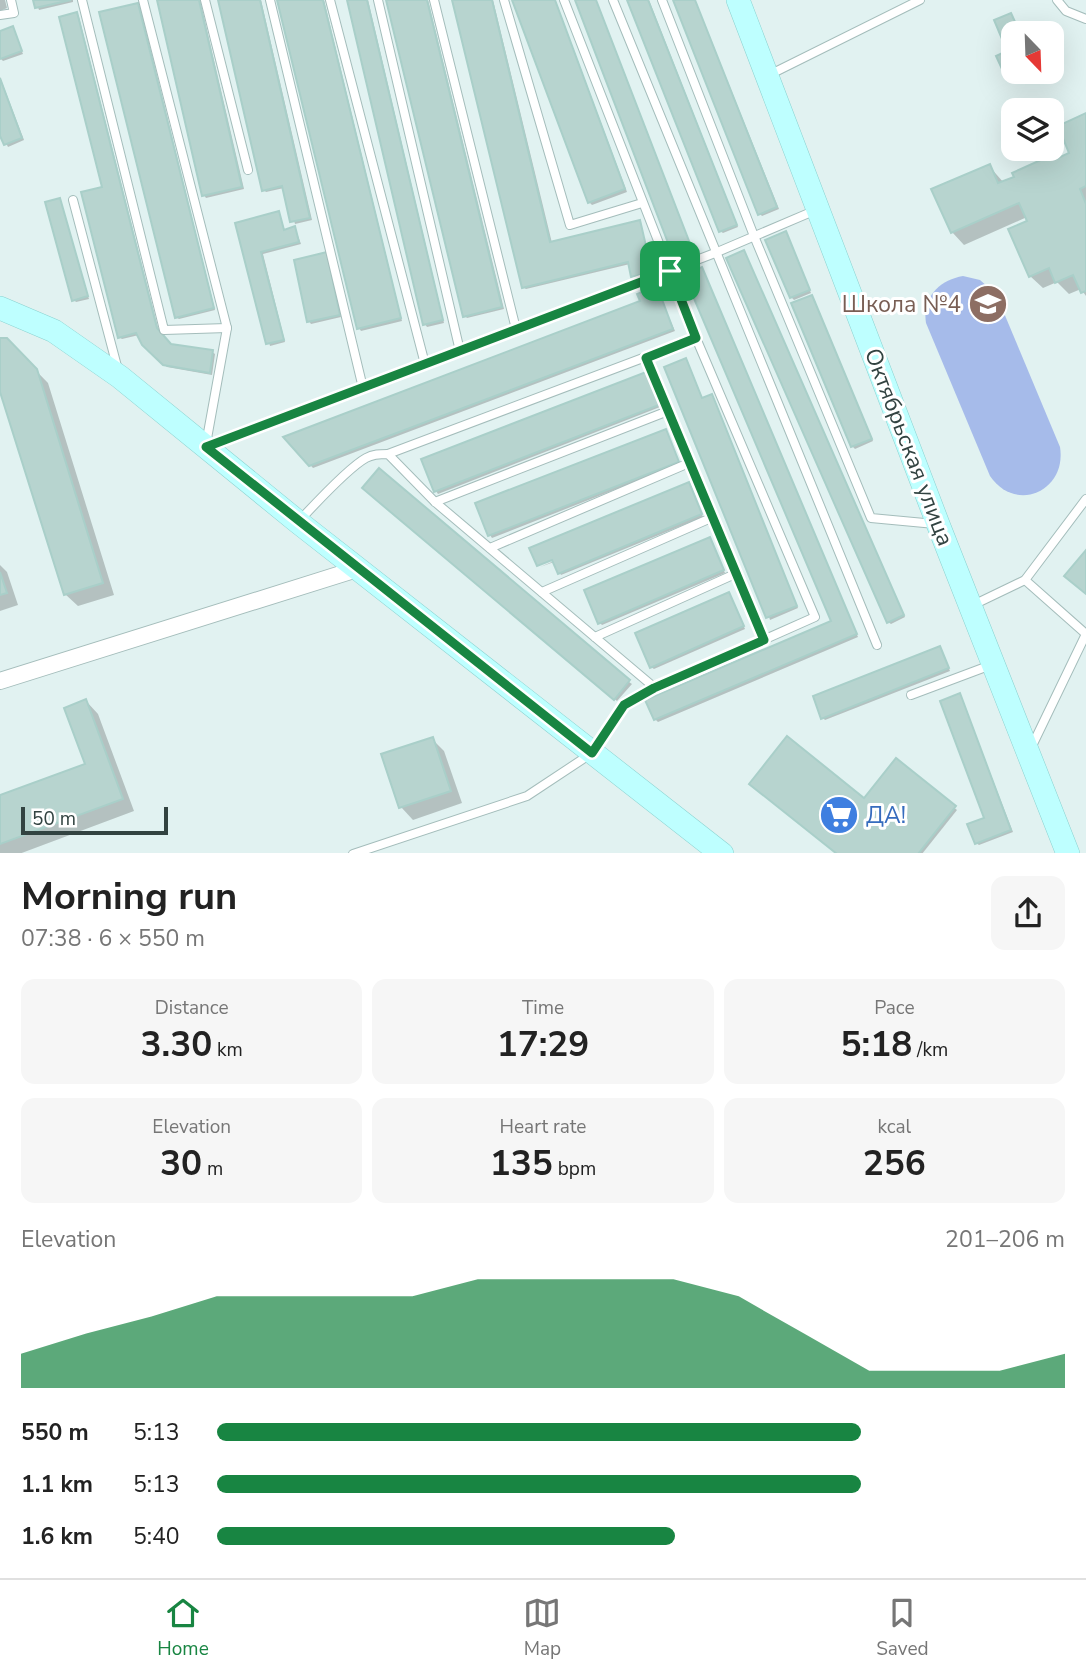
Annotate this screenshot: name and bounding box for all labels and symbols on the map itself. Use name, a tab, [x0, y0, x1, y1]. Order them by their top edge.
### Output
north arrow	[1001, 21, 1064, 84]
pin	[640, 241, 700, 301]
school or university icon: Школа №4	[967, 283, 1009, 325]
place label: Школа №4	[842, 289, 961, 320]
street label: Октябрьская улица	[857, 344, 961, 550]
supermarket icon: ДА!	[818, 794, 860, 836]
place label: ДА!	[866, 800, 906, 831]
scale bar	[21, 804, 168, 836]

